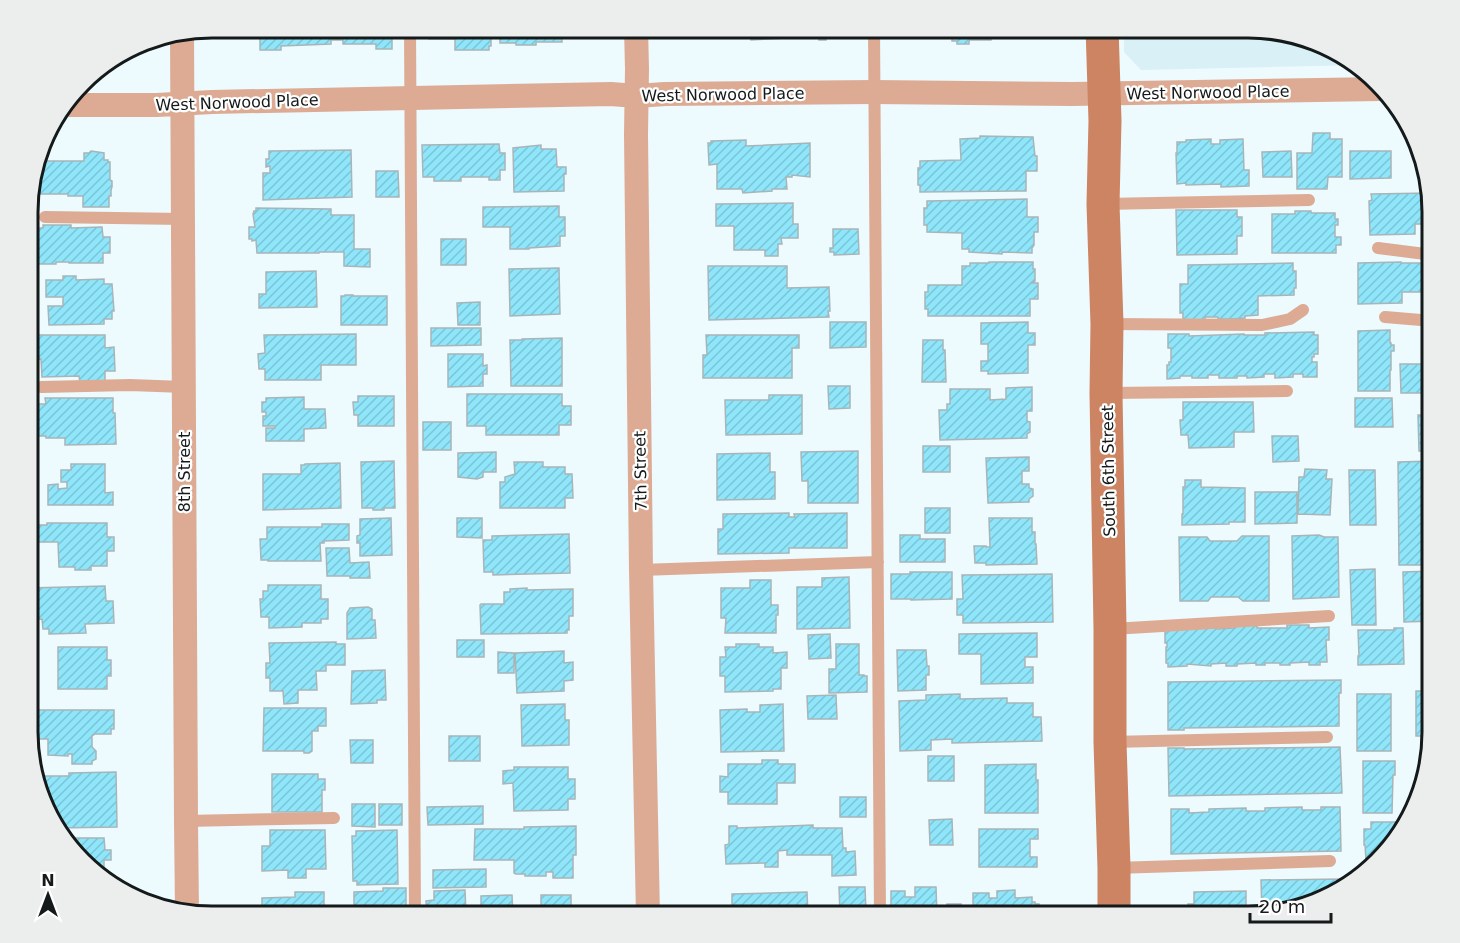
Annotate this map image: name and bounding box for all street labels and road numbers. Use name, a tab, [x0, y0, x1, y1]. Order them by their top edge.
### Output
street label: West Norwood Place	[1126, 82, 1290, 103]
street label: West Norwood Place	[641, 84, 805, 105]
street label: West Norwood Place	[155, 90, 319, 115]
street label: South 6th Street	[1098, 405, 1119, 537]
street label: 7th Street	[630, 431, 651, 511]
street label: 8th Street	[175, 432, 194, 512]

